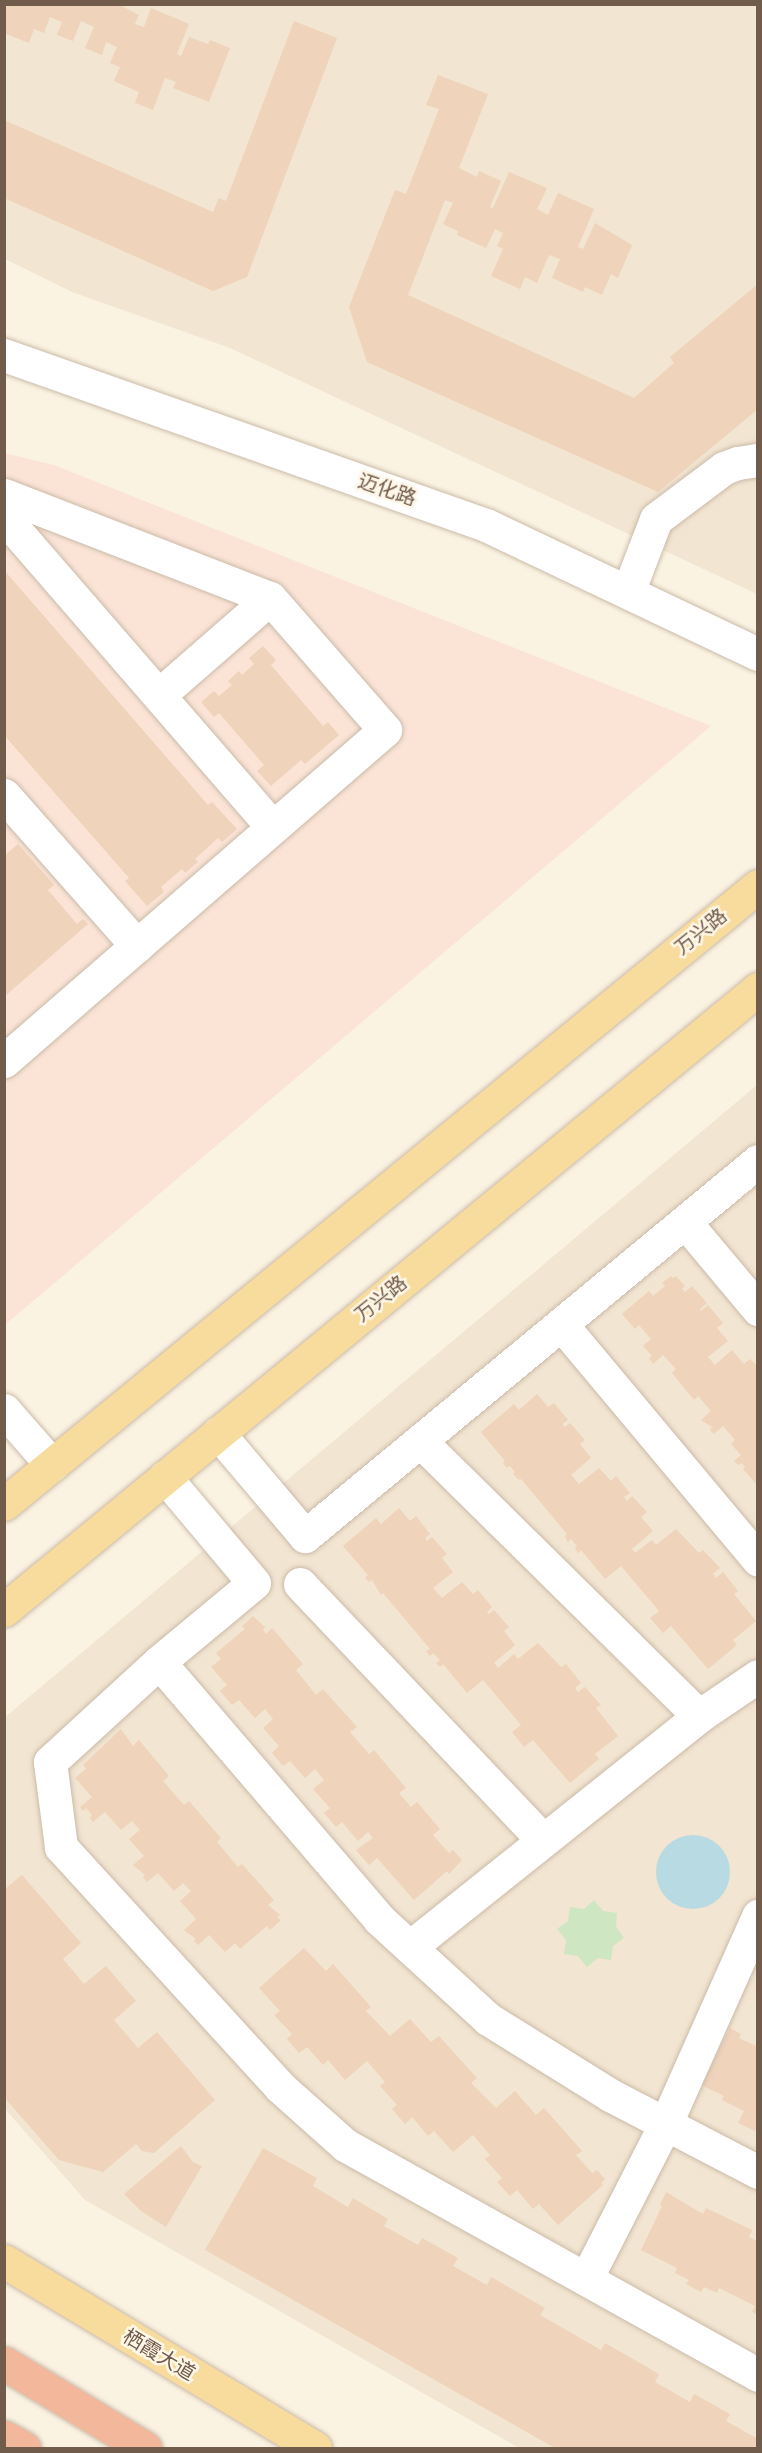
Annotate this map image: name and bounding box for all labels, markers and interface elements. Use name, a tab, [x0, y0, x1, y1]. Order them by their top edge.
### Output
street label: 迈化路	[355, 469, 419, 511]
street label: 万兴路	[670, 904, 732, 960]
street label: 万兴路	[350, 1271, 412, 1327]
street label: 栖霞大道	[119, 2324, 199, 2386]

